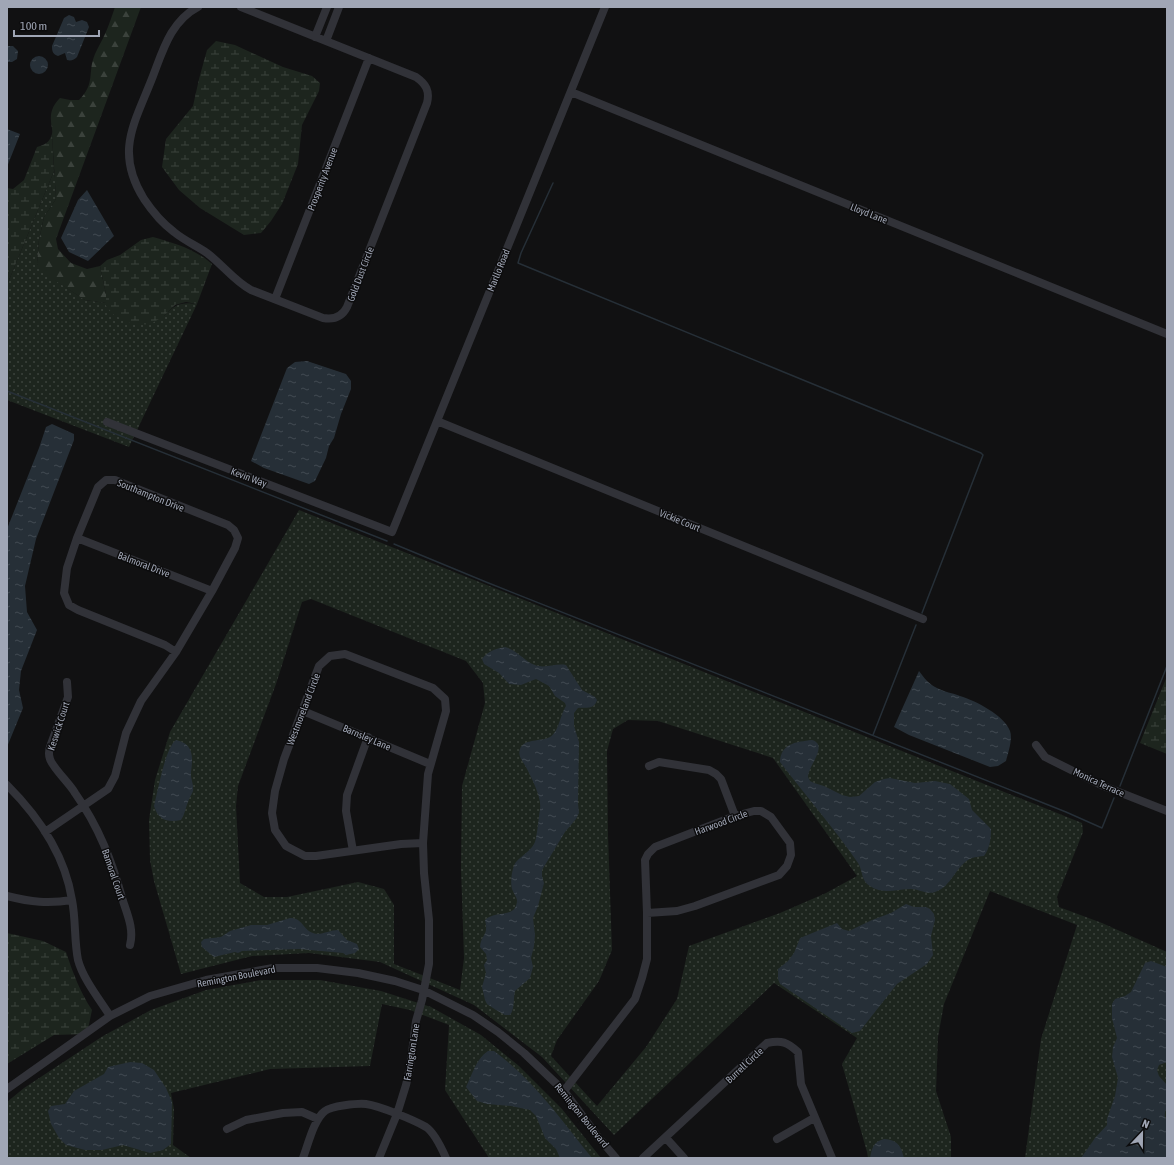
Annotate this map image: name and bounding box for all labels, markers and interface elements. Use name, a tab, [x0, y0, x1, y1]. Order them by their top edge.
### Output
scale bar	[14, 12, 99, 38]
text: 100 m	[20, 19, 47, 33]
street label: Prosperity Avenue	[305, 146, 340, 212]
street label: Lloyd Lane	[849, 201, 889, 226]
street label: Gold Dust Circle	[345, 245, 376, 303]
street label: Marllo Road	[485, 247, 512, 293]
street label: Kevin Way	[229, 466, 268, 489]
street label: Southampton Drive	[116, 477, 186, 514]
street label: Vickie Court	[658, 507, 702, 534]
street label: Balmoral Drive	[116, 550, 172, 580]
street label: Westmoreland Circle	[285, 671, 322, 747]
street label: Keswick Court	[45, 700, 72, 752]
street label: Barnsley Lane	[341, 722, 393, 753]
street label: Monica Terrace	[1071, 766, 1127, 799]
street label: Harwood Circle	[693, 808, 749, 837]
street label: Bamoral Court	[100, 848, 127, 901]
street label: Remington Boulevard	[196, 963, 276, 989]
street label: Farrington Lane	[402, 1022, 421, 1081]
street label: Burrell Circle	[723, 1045, 766, 1085]
street label: Remington Boulevard	[552, 1081, 611, 1150]
north arrow	[1122, 1113, 1162, 1153]
text: N	[1140, 1117, 1151, 1131]

